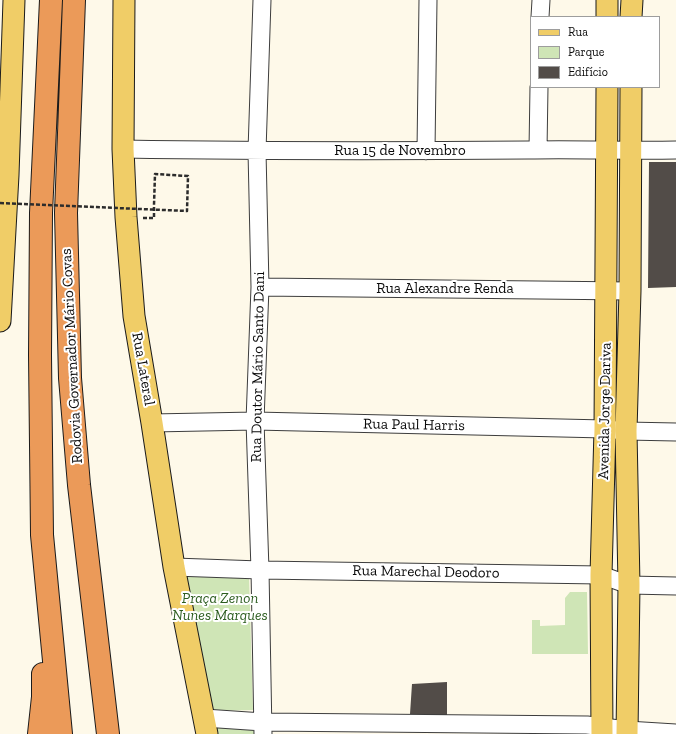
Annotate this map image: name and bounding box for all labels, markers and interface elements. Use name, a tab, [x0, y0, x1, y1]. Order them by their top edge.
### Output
legend	[530, 16, 660, 88]
text: Rua	[568, 25, 588, 39]
text: Parque	[568, 45, 604, 59]
text: Edifício	[568, 65, 608, 79]
street label: Rua 15 de Novembro	[334, 142, 466, 160]
street label: Rodovia Governador Mário Covas	[57, 248, 87, 464]
street label: Rua Doutor Mário Santo Dani	[247, 271, 269, 463]
street label: Rua Alexandre Renda	[376, 280, 514, 298]
street label: Rua Lateral	[128, 331, 158, 407]
street label: Avenida Jorge Dariva	[595, 342, 615, 480]
street label: Rua Paul Harris	[363, 415, 465, 435]
street label: Rua Marechal Deodoro	[352, 562, 500, 582]
park label: Praça Zenon Nunes Marques	[172, 590, 268, 625]

